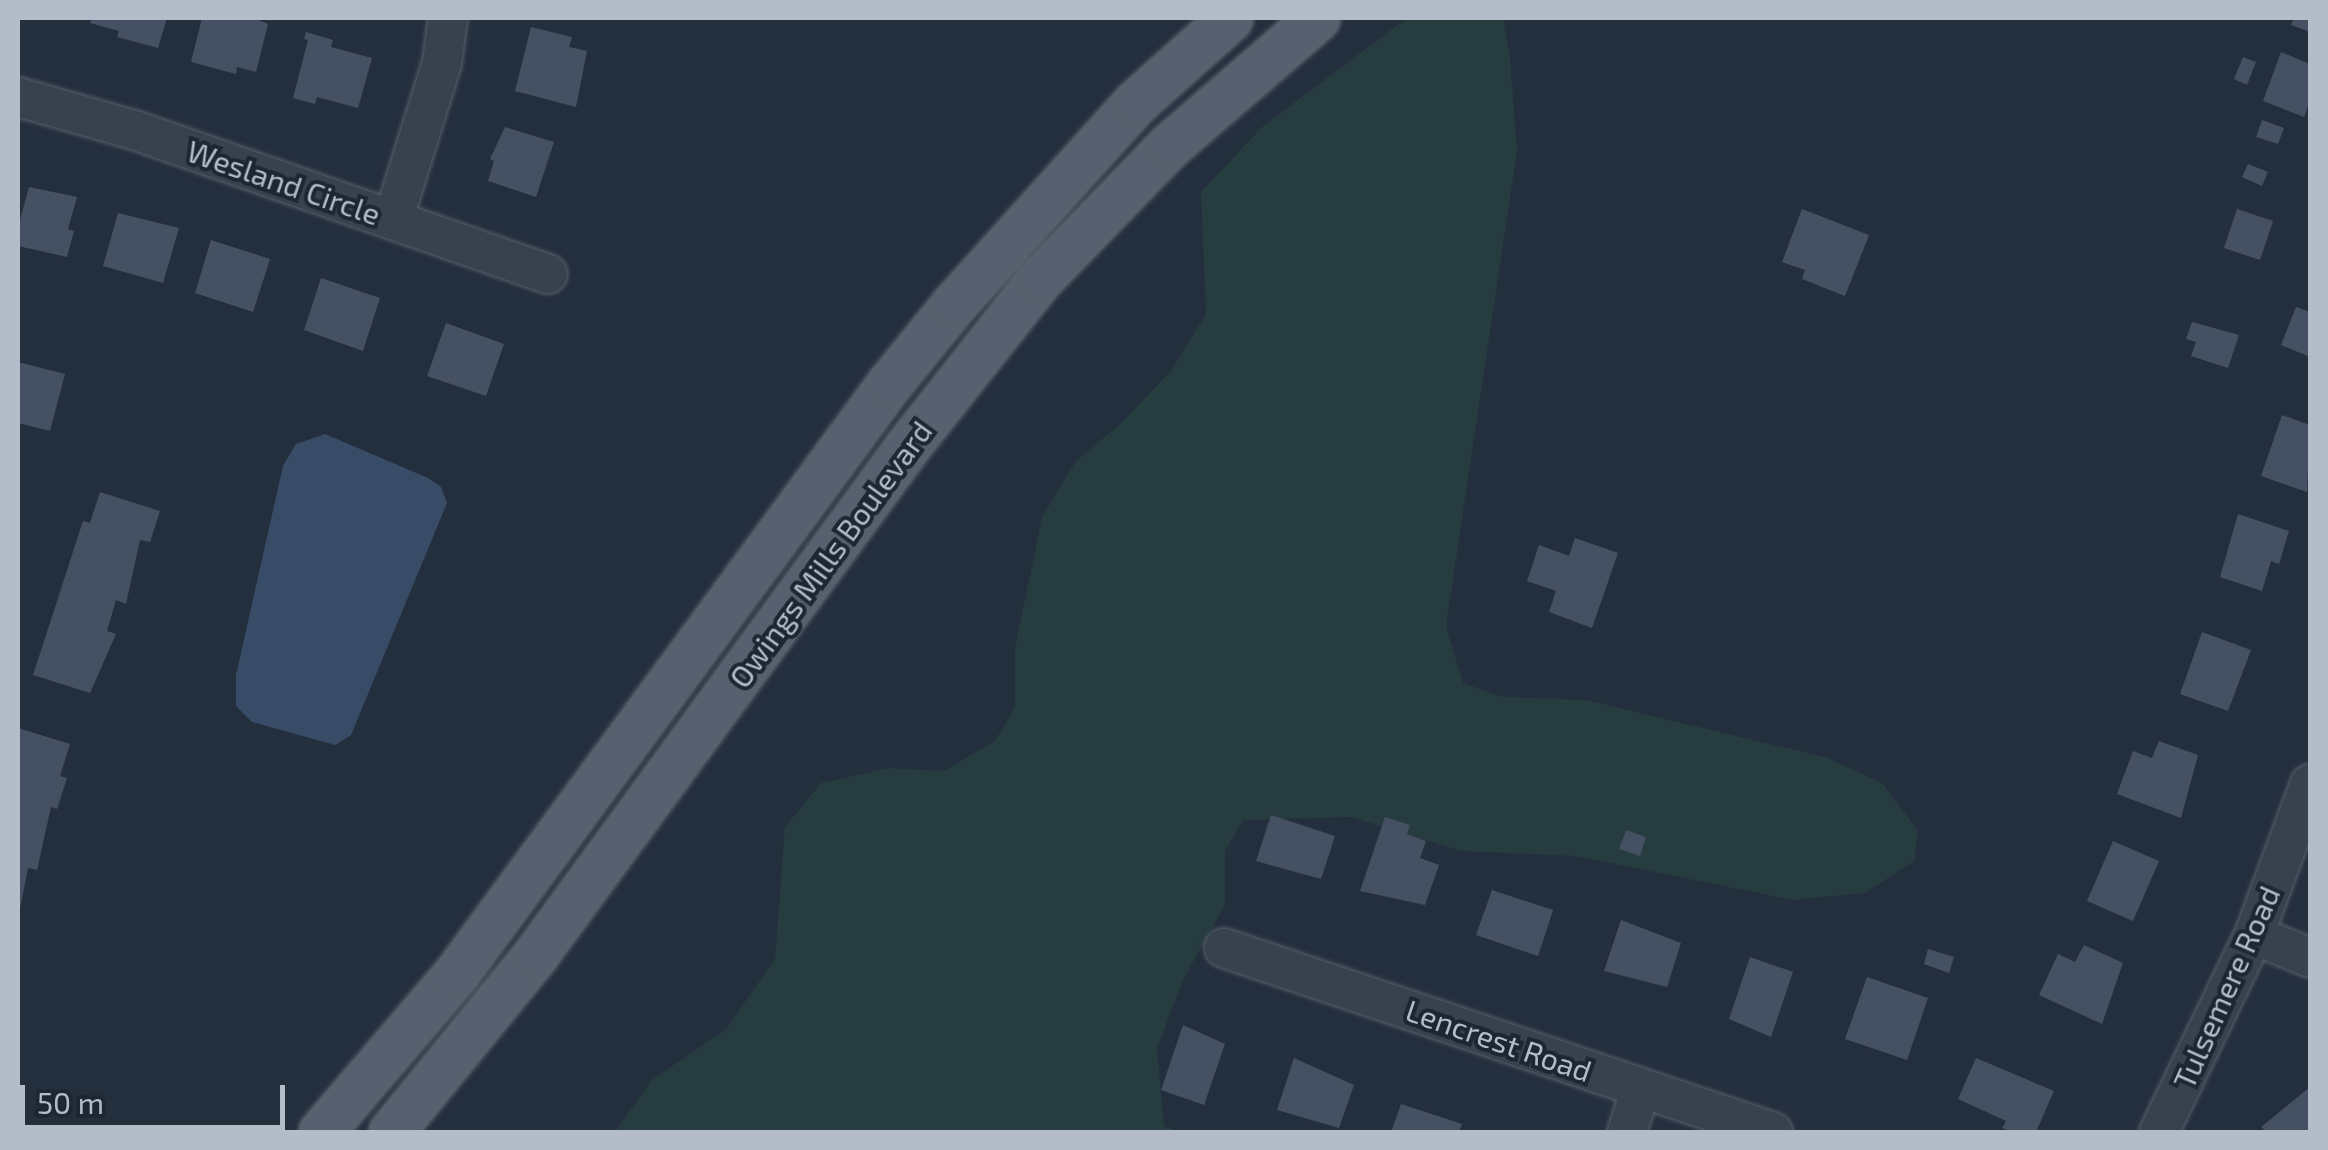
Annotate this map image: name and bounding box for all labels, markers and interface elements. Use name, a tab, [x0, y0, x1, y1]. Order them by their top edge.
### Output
street label: Wesland Circle	[183, 132, 385, 232]
street label: Owings Mills Boulevard	[721, 414, 939, 694]
street label: Tulsemere Road	[2165, 880, 2287, 1094]
street label: Lencrest Road	[1402, 991, 1596, 1089]
scale bar	[25, 1065, 290, 1127]
text: 50 m	[37, 1084, 104, 1120]

